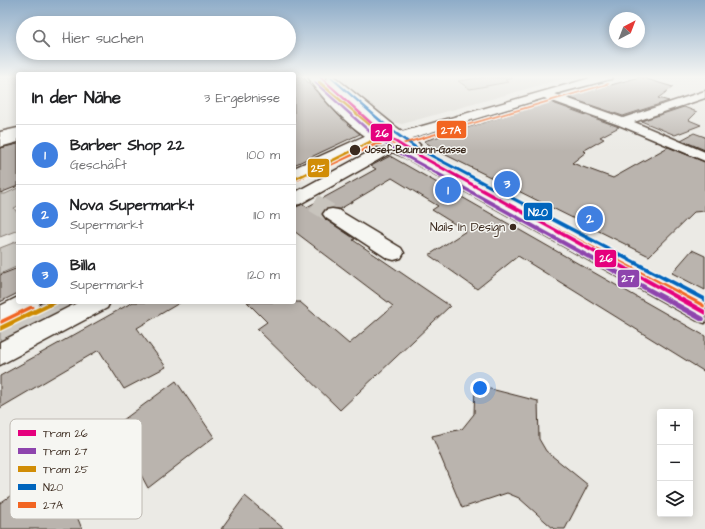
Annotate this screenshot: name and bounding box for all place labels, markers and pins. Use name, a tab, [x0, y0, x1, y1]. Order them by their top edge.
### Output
marker: Josef-Baumann-Gasse	[348, 143, 362, 157]
place label: Josef-Baumann-Gasse	[364, 143, 467, 157]
pin: 3	[494, 169, 520, 199]
pin: 1	[435, 175, 461, 205]
pin: 2	[577, 204, 603, 234]
place label: Nails In Design	[430, 219, 505, 237]
marker: Nails In Design	[508, 222, 518, 232]

